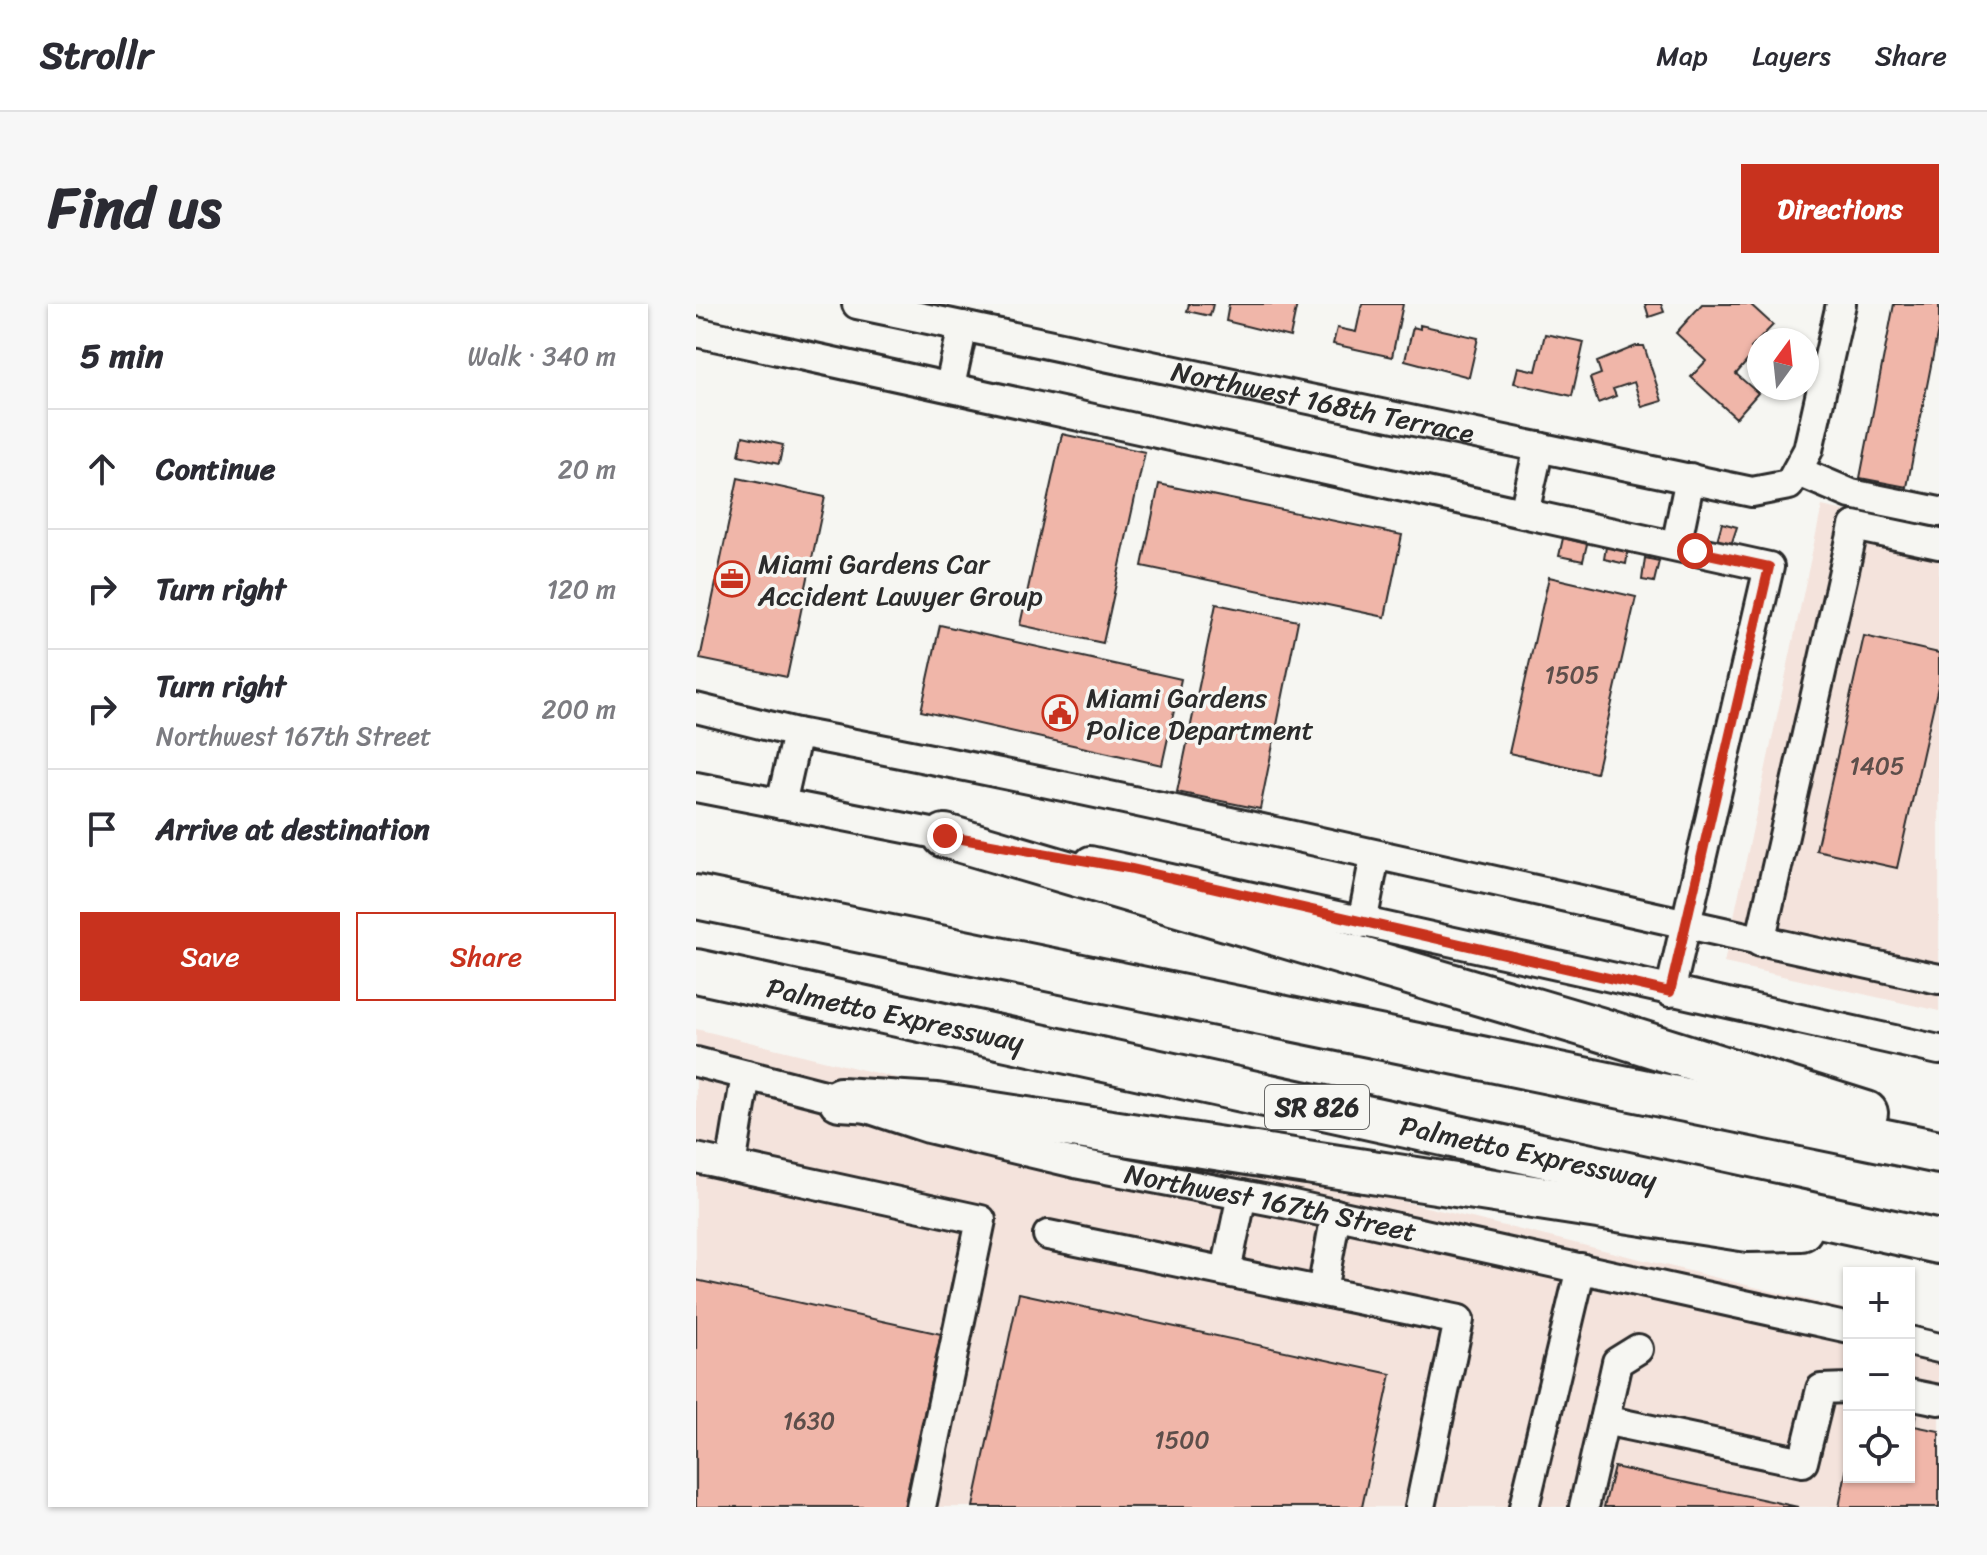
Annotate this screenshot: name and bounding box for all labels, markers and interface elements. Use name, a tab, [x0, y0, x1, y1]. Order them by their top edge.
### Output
text: Strollr	[40, 22, 153, 89]
text: Map	[1656, 31, 1708, 80]
text: Layers	[1752, 31, 1831, 80]
text: Share	[1875, 31, 1947, 80]
text: Find us	[48, 159, 221, 258]
button: Directions	[1741, 164, 1939, 253]
text: 5 min	[80, 326, 163, 386]
north arrow	[1747, 328, 1819, 400]
text: Walk · 340 m	[468, 333, 616, 379]
street label: Northwest 168th Terrace	[1167, 347, 1479, 458]
text: Continue	[156, 442, 275, 496]
text: 20 m	[558, 446, 616, 492]
icon: ahead	[80, 447, 124, 491]
route start	[1677, 533, 1713, 569]
place label: Miami Gardens Car Accident Lawyer Group	[757, 539, 1043, 620]
office icon: Miami Gardens Car Accident Lawyer Group	[713, 560, 751, 598]
text: Turn right	[156, 562, 286, 616]
text: 120 m	[547, 566, 616, 612]
icon: right	[80, 567, 124, 611]
house number: 1505	[1545, 654, 1599, 696]
text: Turn right	[156, 659, 286, 713]
place label: Miami Gardens Police Department	[1086, 673, 1314, 754]
text: 200 m	[541, 686, 616, 732]
icon: right	[80, 687, 124, 731]
public building icon: Miami Gardens Police Department	[1041, 694, 1079, 732]
text: Northwest 167th Street	[156, 713, 431, 759]
house number: 1405	[1849, 745, 1905, 787]
text: Arrive at destination	[156, 802, 430, 856]
icon: arrive	[80, 807, 124, 851]
route end	[927, 818, 963, 854]
button: Save	[80, 912, 340, 1001]
button: Share	[356, 912, 616, 1001]
street label: Palmetto Expressway	[762, 963, 1029, 1067]
road number: SR 826	[1265, 1085, 1369, 1129]
street label: Palmetto Expressway	[1395, 1101, 1662, 1205]
street label: Northwest 167th Street	[1121, 1149, 1421, 1257]
map controls	[1843, 1267, 1915, 1483]
button: +	[1843, 1267, 1915, 1339]
button: −	[1843, 1339, 1915, 1411]
house number: 1630	[783, 1400, 835, 1442]
button: locate	[1843, 1411, 1915, 1483]
house number: 1500	[1154, 1419, 1210, 1461]

